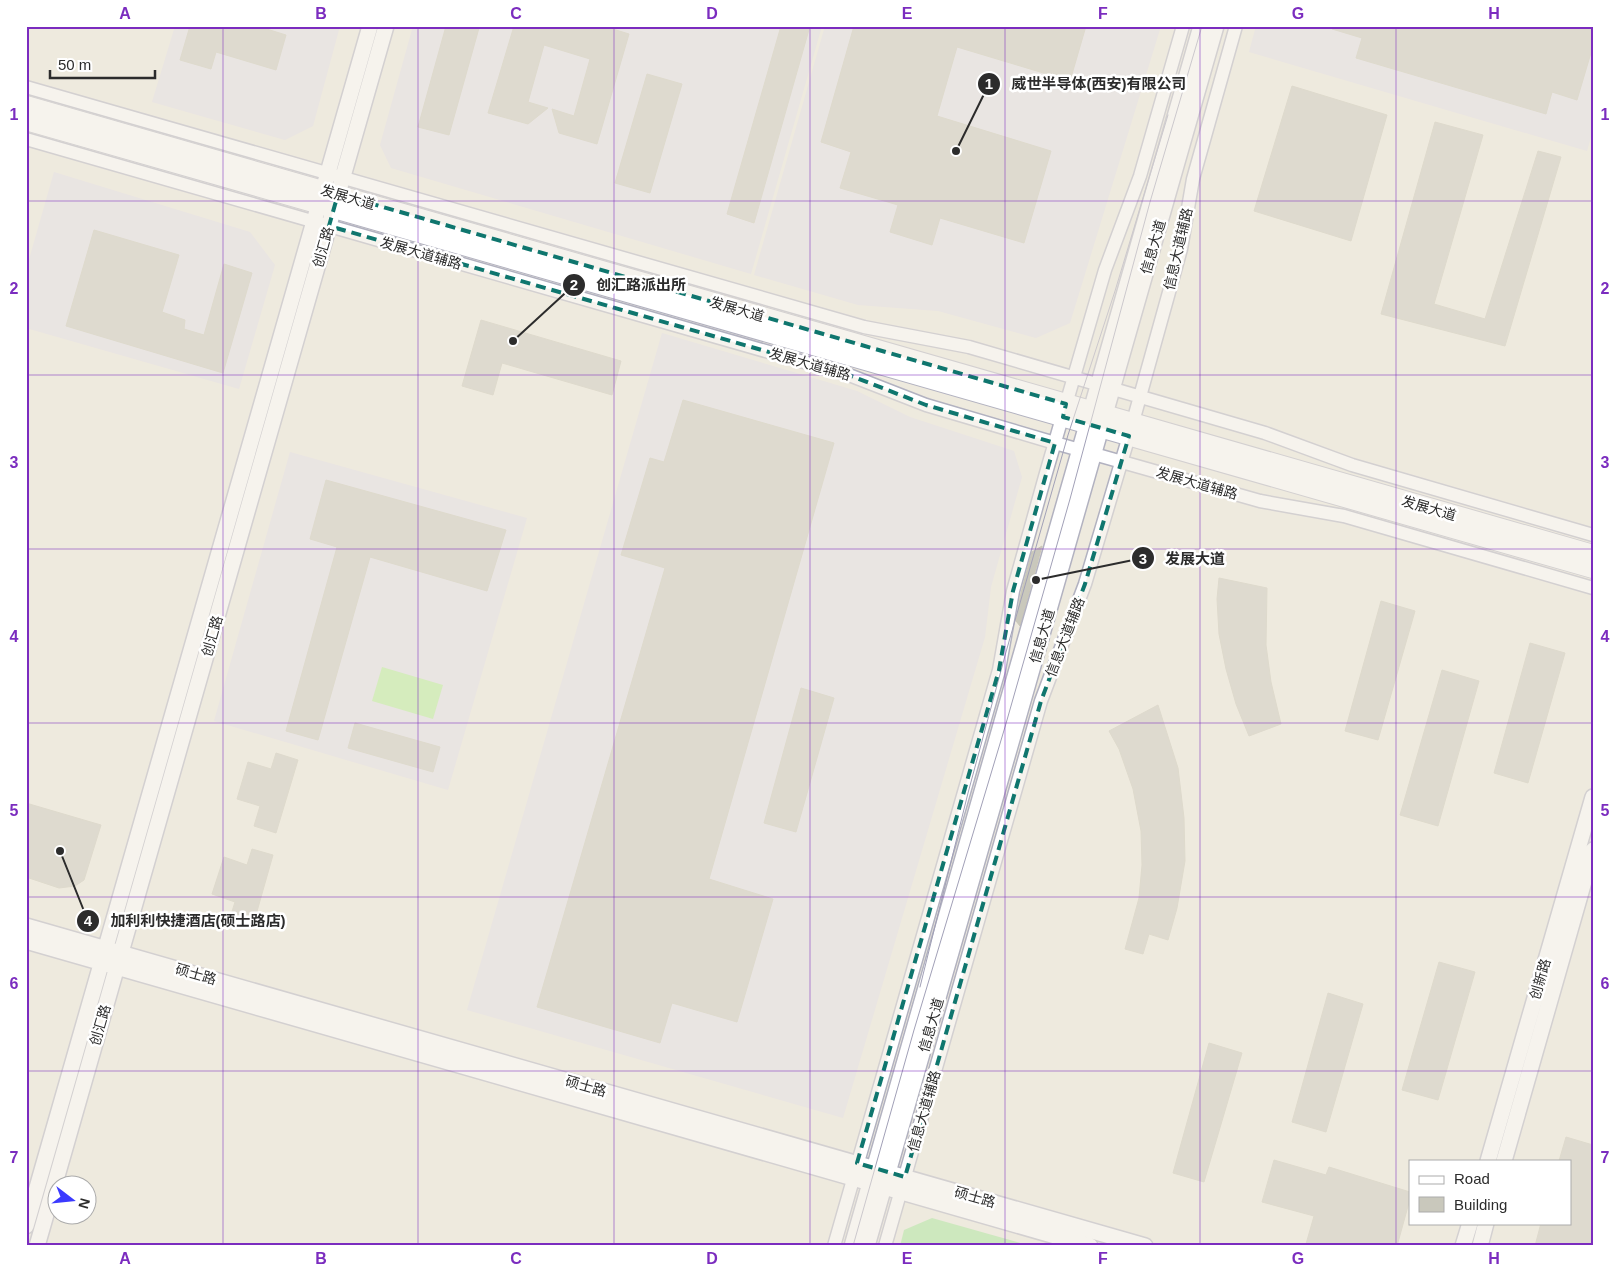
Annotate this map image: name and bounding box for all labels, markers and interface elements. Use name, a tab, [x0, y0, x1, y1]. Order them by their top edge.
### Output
text: A	[119, 5, 131, 22]
text: B	[315, 5, 327, 22]
text: C	[510, 5, 522, 22]
text: D	[706, 5, 718, 22]
text: E	[902, 5, 913, 22]
text: F	[1098, 5, 1108, 22]
text: G	[1292, 5, 1304, 22]
text: H	[1488, 5, 1500, 22]
scale bar	[50, 48, 155, 80]
text: 50 m	[58, 56, 91, 73]
callout: 威世半导体(西安)有限公司	[977, 69, 1197, 99]
text: 1	[985, 75, 993, 92]
text: 威世半导体(西安)有限公司	[1012, 75, 1187, 92]
text: 1	[10, 106, 19, 123]
text: 1	[1601, 106, 1610, 123]
street label: 发展大道	[319, 182, 377, 212]
street label: 信息大道辅路	[1161, 206, 1195, 292]
street label: 信息大道	[1138, 218, 1168, 276]
street label: 创汇路	[310, 225, 336, 269]
street label: 发展大道辅路	[378, 234, 464, 272]
callout: 创汇路派出所	[561, 270, 696, 300]
text: 2	[570, 276, 578, 293]
text: 创汇路派出所	[596, 276, 686, 293]
text: 2	[10, 280, 19, 297]
text: 2	[1601, 280, 1610, 297]
street label: 发展大道	[708, 294, 766, 324]
street label: 发展大道辅路	[767, 345, 853, 383]
text: 3	[10, 454, 19, 471]
text: 3	[1601, 454, 1610, 471]
street label: 发展大道辅路	[1154, 464, 1240, 502]
street label: 发展大道	[1400, 493, 1458, 523]
callout: 发展大道	[1130, 543, 1235, 573]
text: 3	[1139, 550, 1147, 567]
text: 发展大道	[1165, 550, 1225, 567]
street label: 信息大道辅路	[1042, 595, 1088, 679]
street label: 信息大道	[1027, 607, 1057, 665]
street label: 创汇路	[199, 614, 225, 658]
text: 4	[10, 628, 19, 645]
text: 4	[1601, 628, 1610, 645]
text: 5	[10, 802, 19, 819]
text: 5	[1601, 802, 1610, 819]
callout: 加利利快捷酒店(硕士路店)	[75, 906, 295, 936]
text: 4	[84, 912, 93, 929]
text: 加利利快捷酒店(硕士路店)	[111, 912, 286, 929]
street label: 创新路	[1527, 957, 1553, 1001]
street label: 硕士路	[174, 961, 218, 987]
text: 6	[10, 975, 19, 992]
text: 6	[1601, 975, 1610, 992]
street label: 信息大道	[916, 996, 946, 1054]
street label: 创汇路	[87, 1003, 113, 1047]
street label: 信息大道辅路	[905, 1068, 943, 1154]
street label: 硕士路	[564, 1073, 608, 1099]
text: 7	[10, 1149, 19, 1166]
text: 7	[1601, 1149, 1610, 1166]
legend	[1409, 1160, 1572, 1224]
text: Road	[1454, 1170, 1490, 1187]
north arrow	[48, 1174, 98, 1224]
street label: 硕士路	[953, 1184, 997, 1210]
text: Building	[1454, 1196, 1507, 1213]
text: N	[75, 1197, 94, 1211]
text: A	[119, 1250, 131, 1267]
text: B	[315, 1250, 327, 1267]
text: C	[510, 1250, 522, 1267]
text: D	[706, 1250, 718, 1267]
text: E	[902, 1250, 913, 1267]
text: F	[1098, 1250, 1108, 1267]
text: G	[1292, 1250, 1304, 1267]
text: H	[1488, 1250, 1500, 1267]

